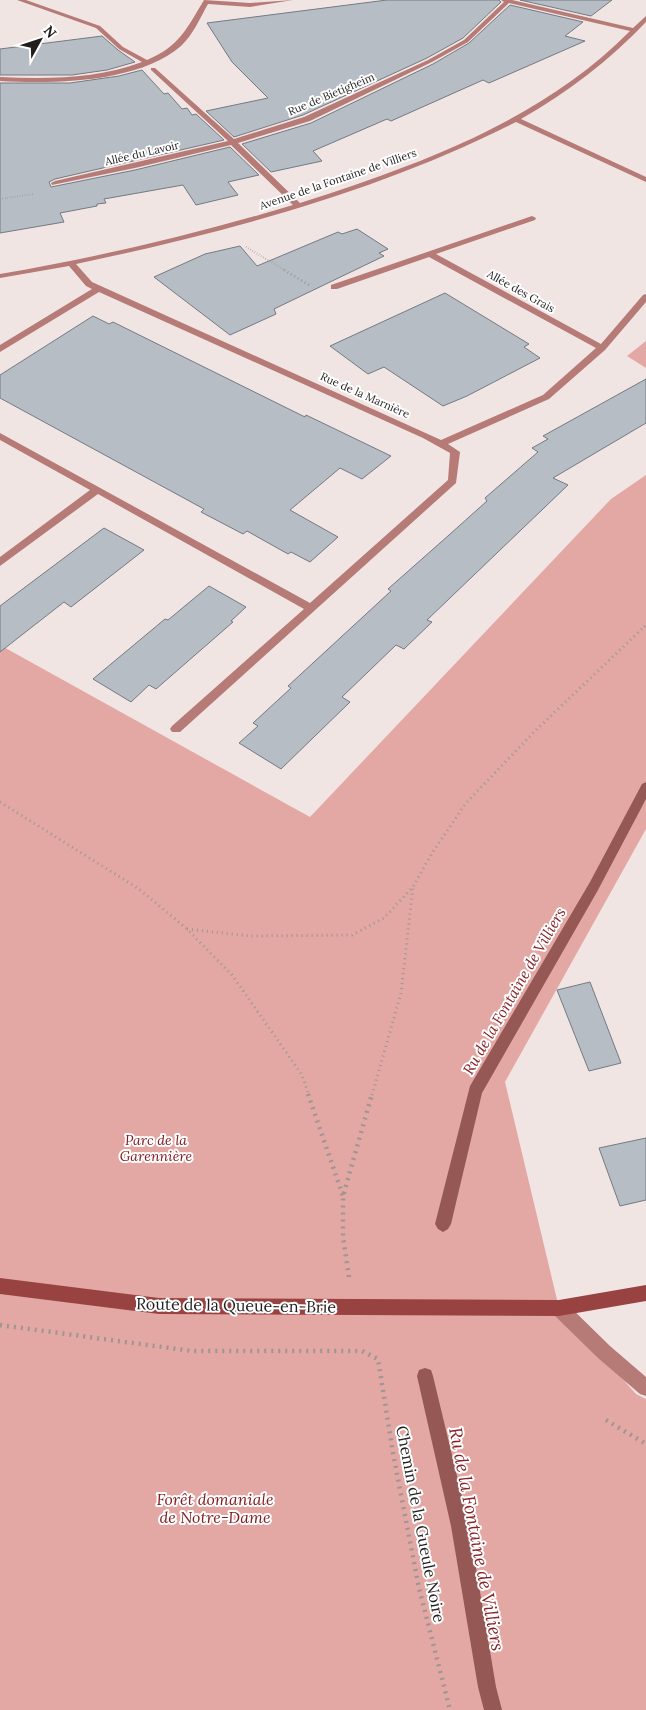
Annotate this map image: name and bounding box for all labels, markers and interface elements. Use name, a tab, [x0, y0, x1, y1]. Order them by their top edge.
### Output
north arrow	[15, 15, 65, 65]
text: N	[40, 22, 60, 42]
street label: Rue de Bietigheim	[286, 69, 377, 119]
street label: Allée du Lavoir	[103, 138, 181, 169]
street label: Avenue de la Fontaine de Villiers	[257, 146, 418, 213]
street label: Allée des Grais	[484, 266, 557, 315]
street label: Rue de la Marnière	[318, 369, 412, 421]
water label: Ru de la Fontaine de Villiers	[458, 904, 570, 1078]
park label: Parc de la Garennière	[120, 1131, 193, 1165]
street label: Route de la Queue-en-Brie	[136, 1293, 337, 1317]
street label: Chemin de la Gueule Noire	[392, 1424, 450, 1624]
water label: Ru de la Fontaine de Villiers	[444, 1425, 510, 1653]
park label: Forêt domaniale de Notre-Dame	[156, 1489, 274, 1527]

